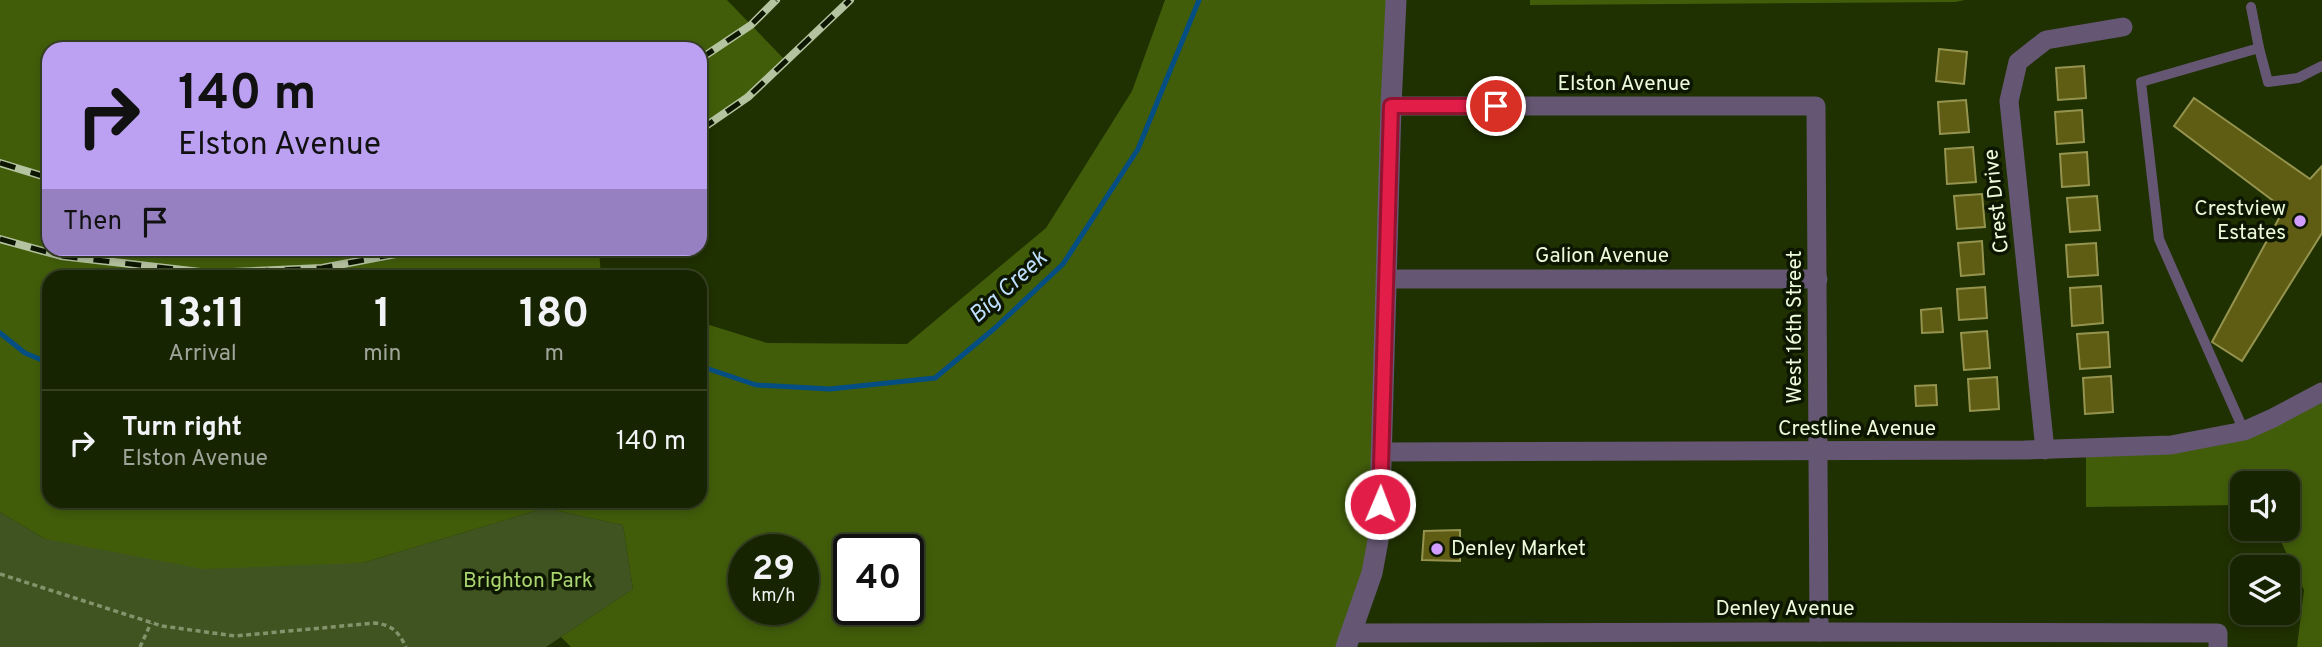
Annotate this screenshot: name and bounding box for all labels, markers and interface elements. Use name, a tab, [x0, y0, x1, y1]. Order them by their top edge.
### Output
text: 140 m	[178, 65, 317, 127]
icon: right	[63, 70, 154, 161]
street label: Elston Avenue	[1557, 71, 1691, 98]
pin	[1466, 76, 1526, 136]
icon: arrive	[1477, 87, 1515, 125]
text: Elston Avenue	[178, 126, 381, 166]
street label: Crest Drive	[1978, 148, 2016, 254]
place label: Crestview Estates	[2194, 196, 2286, 247]
icon: arrive	[136, 203, 174, 241]
text: Then	[63, 206, 122, 239]
marker: Crestview Estates	[2292, 213, 2308, 229]
street label: Galion Avenue	[1535, 243, 1669, 270]
water label: Big Creek	[964, 245, 1055, 331]
street label: West 16th Street	[1782, 250, 1809, 404]
text: 13:11	[160, 289, 245, 342]
text: 1	[374, 289, 391, 342]
text: 180	[519, 289, 589, 342]
text: Arrival	[168, 340, 237, 369]
text: min	[363, 340, 401, 369]
text: m	[544, 340, 564, 369]
text: Turn right	[122, 412, 242, 445]
street label: Crestline Avenue	[1778, 416, 1936, 443]
icon: right	[63, 424, 101, 462]
text: 140 m	[616, 426, 686, 459]
text: Elston Avenue	[122, 445, 268, 474]
position arrow	[1343, 467, 1417, 541]
map controls	[2230, 471, 2300, 625]
button: sound	[2230, 471, 2300, 541]
speed limit sign: 40	[833, 534, 924, 625]
place label: Denley Market	[1451, 536, 1586, 563]
marker: Denley Market	[1429, 541, 1445, 557]
text: 29	[752, 548, 795, 592]
button: layers	[2230, 555, 2300, 625]
park label: Brighton Park	[463, 568, 593, 595]
text: km/h	[752, 585, 795, 608]
street label: Denley Avenue	[1715, 596, 1855, 623]

